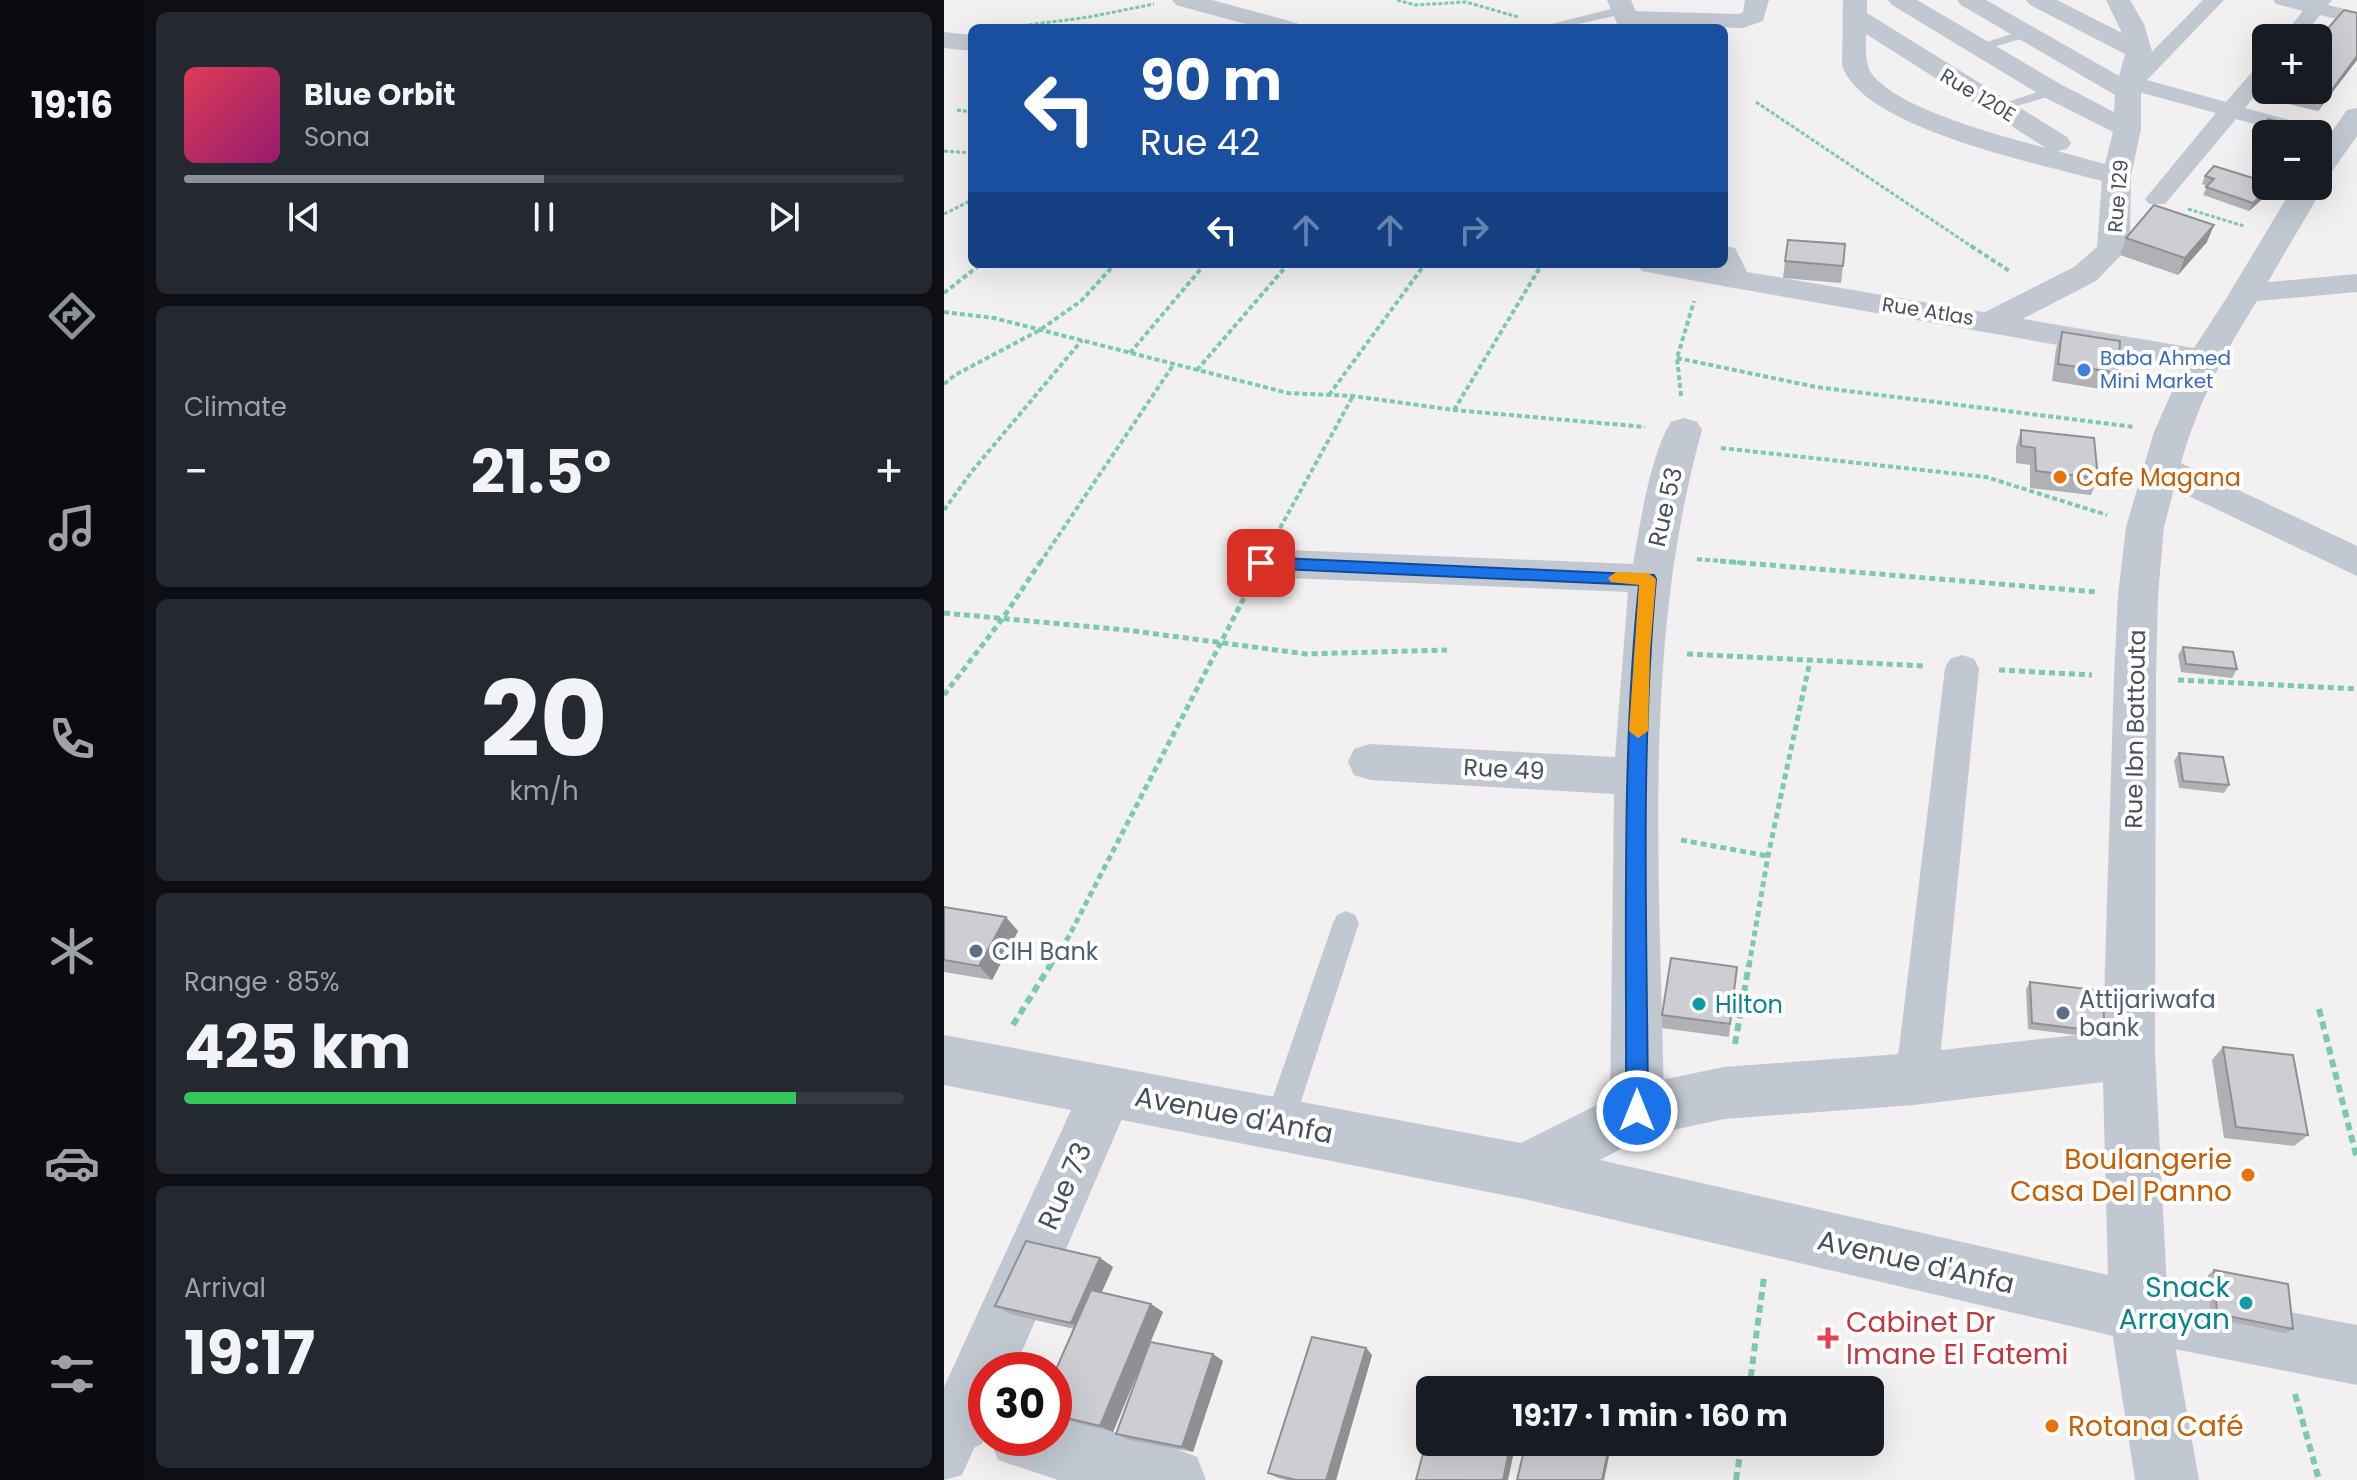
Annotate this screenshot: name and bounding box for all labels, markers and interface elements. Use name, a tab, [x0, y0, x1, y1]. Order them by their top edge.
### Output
map controls	[2252, 24, 2332, 200]
button: +	[2252, 24, 2332, 104]
text: 90 m	[1140, 41, 1282, 120]
icon: left	[1008, 56, 1112, 160]
street label: Rue 120E	[1935, 62, 2021, 128]
text: Blue Orbit	[304, 73, 456, 116]
text: 19:16	[31, 80, 113, 131]
text: Rue 42	[1140, 117, 1260, 168]
text: Sona	[304, 119, 370, 155]
button: −	[2252, 120, 2332, 200]
street label: Rue 129	[2101, 158, 2135, 234]
icon: previous	[282, 195, 326, 239]
icon: pause	[522, 195, 566, 239]
icon: next	[762, 195, 806, 239]
icon: left	[1200, 208, 1244, 252]
icon: ahead	[1284, 208, 1328, 252]
icon: ahead	[1368, 208, 1412, 252]
icon: right	[1452, 208, 1496, 252]
icon: directions	[44, 288, 100, 344]
street label: Rue Atlas	[1880, 290, 1976, 332]
place label: Baba Ahmed Mini Market	[2100, 344, 2231, 395]
marker: Baba Ahmed Mini Market	[2075, 361, 2093, 379]
text: Climate	[184, 389, 287, 425]
text: 21.5°	[471, 430, 611, 514]
text: −	[184, 441, 208, 502]
text: +	[874, 441, 904, 502]
place label: Cafe Magana	[2076, 461, 2241, 494]
street label: Rue 53	[1640, 464, 1690, 550]
marker: Cafe Magana	[2051, 468, 2069, 486]
icon: music	[44, 500, 100, 556]
pin	[1227, 529, 1295, 597]
icon: arrive	[1239, 541, 1283, 585]
street label: Rue Ibn Battouta	[2117, 629, 2153, 829]
text: 20	[480, 647, 608, 792]
icon: phone	[44, 711, 100, 767]
street label: Rue 49	[1462, 750, 1546, 788]
text: km/h	[509, 773, 579, 809]
icon: climate	[44, 923, 100, 979]
place label: CIH Bank	[992, 935, 1099, 968]
marker: CIH Bank	[967, 942, 985, 960]
text: Range · 85%	[184, 964, 340, 1000]
place label: Attijariwafa bank	[2079, 983, 2216, 1044]
place label: Hilton	[1715, 988, 1783, 1021]
marker: Hilton	[1690, 995, 1708, 1013]
marker: Attijariwafa bank	[2054, 1004, 2072, 1022]
text: 425 km	[184, 1005, 411, 1089]
position arrow	[1595, 1069, 1679, 1153]
street label: Avenue d'Anfa	[1132, 1077, 1336, 1153]
icon: car	[44, 1135, 100, 1191]
street label: Rue 73	[1029, 1136, 1101, 1236]
place label: Boulangerie Casa Del Panno	[2010, 1140, 2232, 1211]
marker: Boulangerie Casa Del Panno	[2239, 1166, 2257, 1184]
street label: Avenue d'Anfa	[1814, 1220, 2018, 1304]
place label: Snack Arrayan	[2119, 1268, 2231, 1339]
text: Arrival	[184, 1270, 266, 1306]
marker: Snack Arrayan	[2237, 1294, 2255, 1312]
place label: Cabinet Dr Imane El Fatemi	[1846, 1303, 2068, 1374]
text: 19:17	[184, 1311, 315, 1395]
marker: Cabinet Dr Imane El Fatemi	[1817, 1327, 1839, 1349]
icon: filters	[44, 1346, 100, 1402]
speed limit sign: 30	[968, 1352, 1072, 1456]
text: 19:17 · 1 min · 160 m	[1512, 1394, 1788, 1437]
place label: Rotana Café	[2068, 1407, 2244, 1446]
marker: Rotana Café	[2043, 1417, 2061, 1435]

